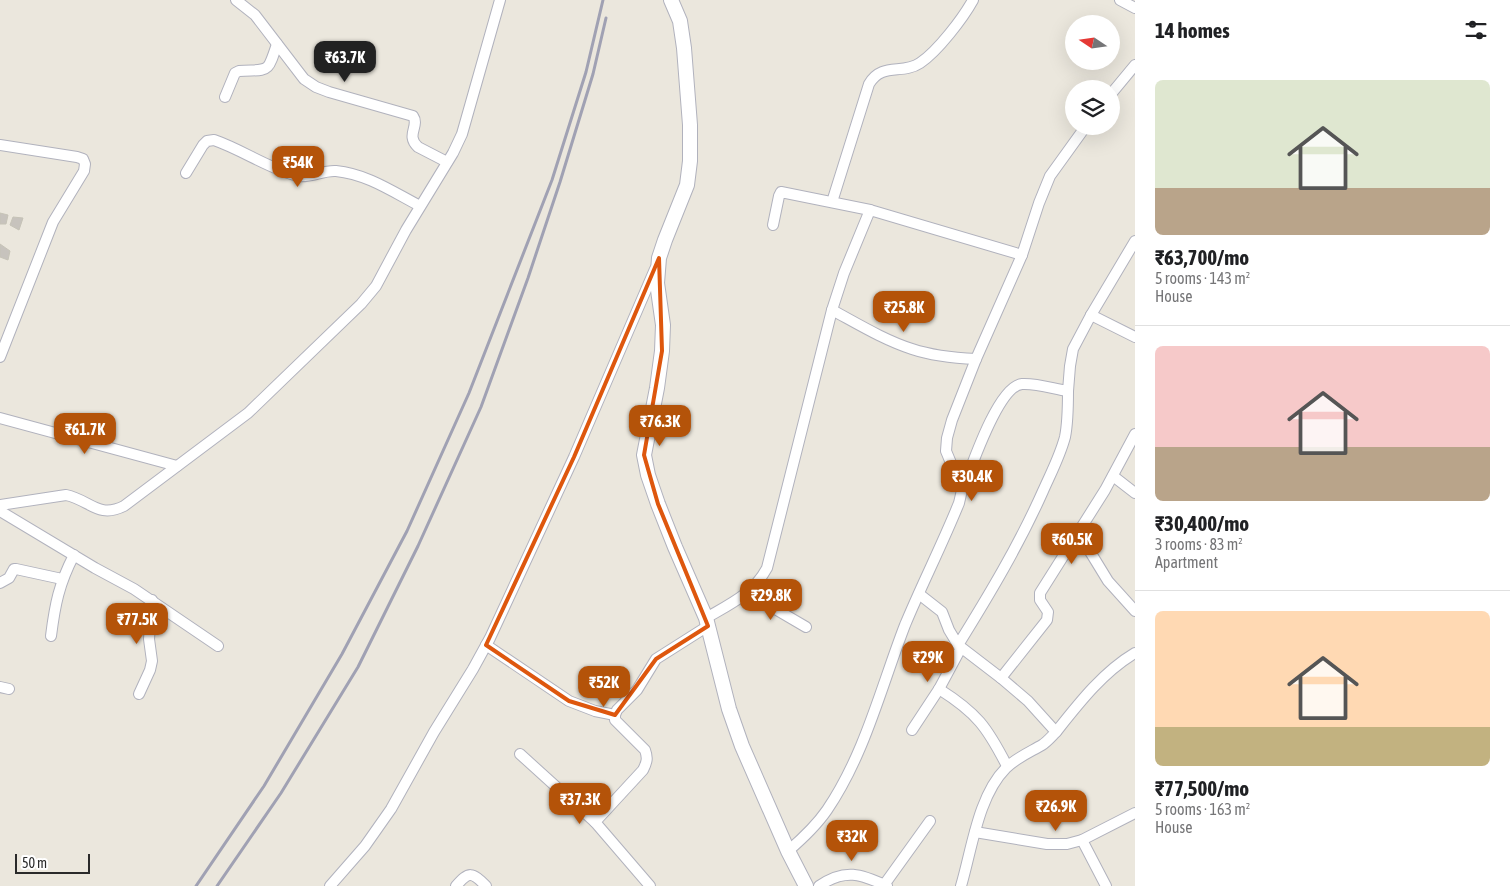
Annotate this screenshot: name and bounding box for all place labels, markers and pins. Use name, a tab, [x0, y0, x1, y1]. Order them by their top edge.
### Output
pin: ₹63.7K	[304, 41, 386, 83]
pin: ₹54K	[268, 146, 328, 188]
pin: ₹25.8K	[863, 290, 945, 333]
pin: ₹76.3K	[619, 404, 701, 447]
pin: ₹61.7K	[44, 412, 126, 455]
pin: ₹30.4K	[931, 460, 1013, 502]
pin: ₹60.5K	[1031, 522, 1113, 565]
pin: ₹29.8K	[730, 578, 812, 621]
pin: ₹77.5K	[96, 602, 178, 645]
pin: ₹29K	[898, 640, 958, 683]
pin: ₹52K	[574, 666, 634, 708]
pin: ₹37.3K	[539, 782, 621, 825]
pin: ₹26.9K	[1015, 790, 1097, 832]
pin: ₹32K	[822, 820, 882, 862]

